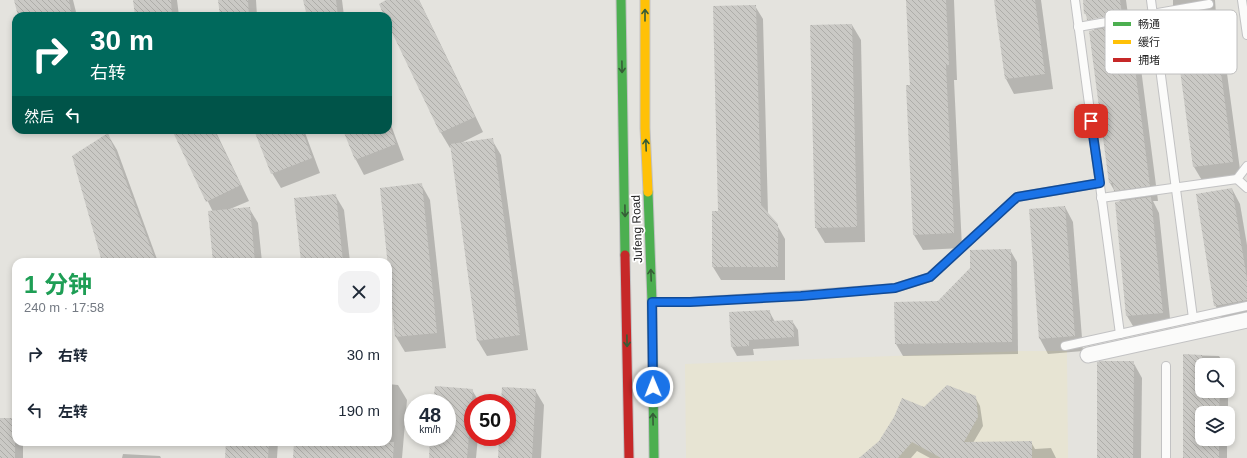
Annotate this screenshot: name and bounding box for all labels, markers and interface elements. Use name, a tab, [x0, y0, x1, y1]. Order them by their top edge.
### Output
one-way arrow	[641, 9, 649, 22]
legend	[1105, 10, 1237, 74]
text: 畅通	[1138, 18, 1160, 30]
text: 30 m	[90, 25, 154, 56]
icon: right	[24, 28, 76, 80]
text: 缓行	[1138, 36, 1160, 48]
text: 拥堵	[1138, 54, 1160, 66]
one-way arrow	[618, 60, 626, 73]
text: 右转	[90, 63, 126, 83]
icon: left	[62, 104, 84, 126]
pin	[1074, 104, 1108, 138]
text: 然后	[24, 108, 54, 125]
icon: arrive	[1080, 110, 1102, 132]
one-way arrow	[642, 139, 649, 152]
street label: Jufeng Road	[629, 195, 645, 263]
one-way arrow	[621, 204, 629, 217]
one-way arrow	[647, 269, 655, 282]
text: 1 分钟	[24, 271, 92, 298]
button: close	[338, 271, 380, 313]
text: 240 m · 17:58	[24, 300, 104, 315]
one-way arrow	[623, 334, 631, 347]
icon: right	[24, 343, 46, 365]
text: 30 m	[347, 346, 380, 363]
text: 右转	[58, 347, 88, 364]
map controls	[1195, 358, 1235, 446]
button: search	[1195, 358, 1235, 398]
position arrow	[632, 366, 674, 408]
speed limit sign: 50	[464, 394, 516, 446]
icon: left	[24, 399, 46, 421]
text: 190 m	[338, 402, 380, 419]
text: 左转	[58, 403, 88, 420]
text: 48	[419, 404, 441, 426]
button: layers	[1195, 406, 1235, 446]
one-way arrow	[650, 413, 657, 426]
text: km/h	[419, 424, 441, 435]

